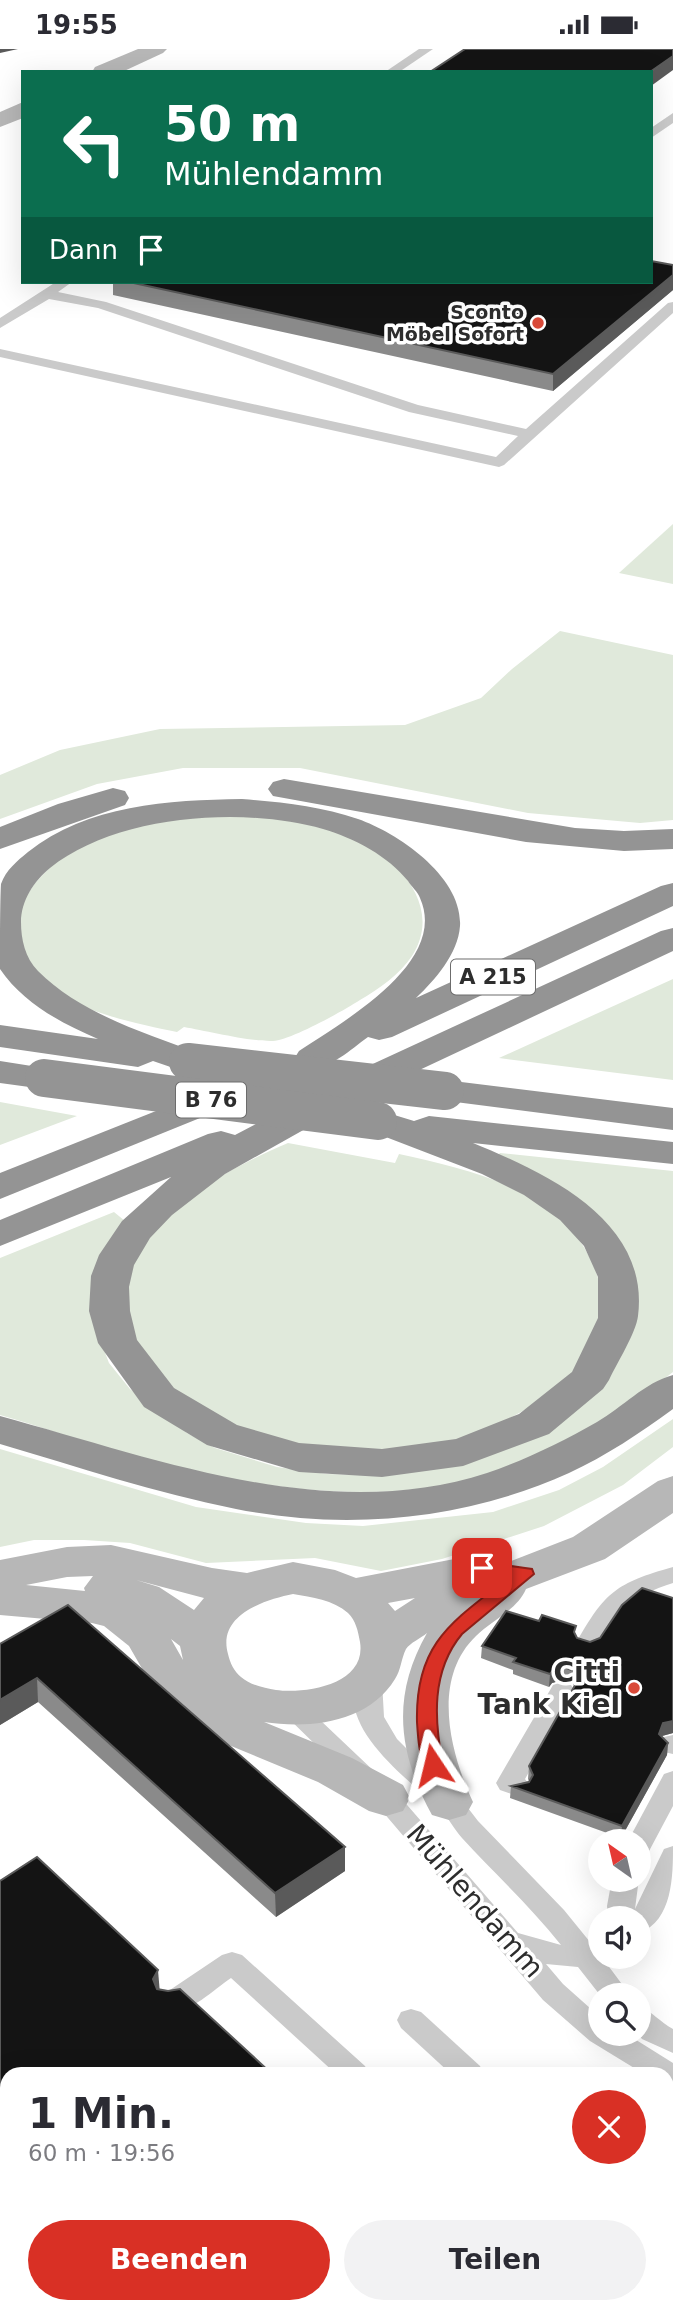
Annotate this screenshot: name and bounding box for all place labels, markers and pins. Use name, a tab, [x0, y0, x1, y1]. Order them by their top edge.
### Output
place label: Sconto Möbel Sofort	[386, 301, 524, 345]
marker: Sconto Möbel Sofort	[530, 315, 546, 331]
pin	[452, 1538, 512, 1598]
place label: Citti Tank Kiel	[477, 1656, 620, 1721]
marker: Citti Tank Kiel	[626, 1680, 642, 1696]

